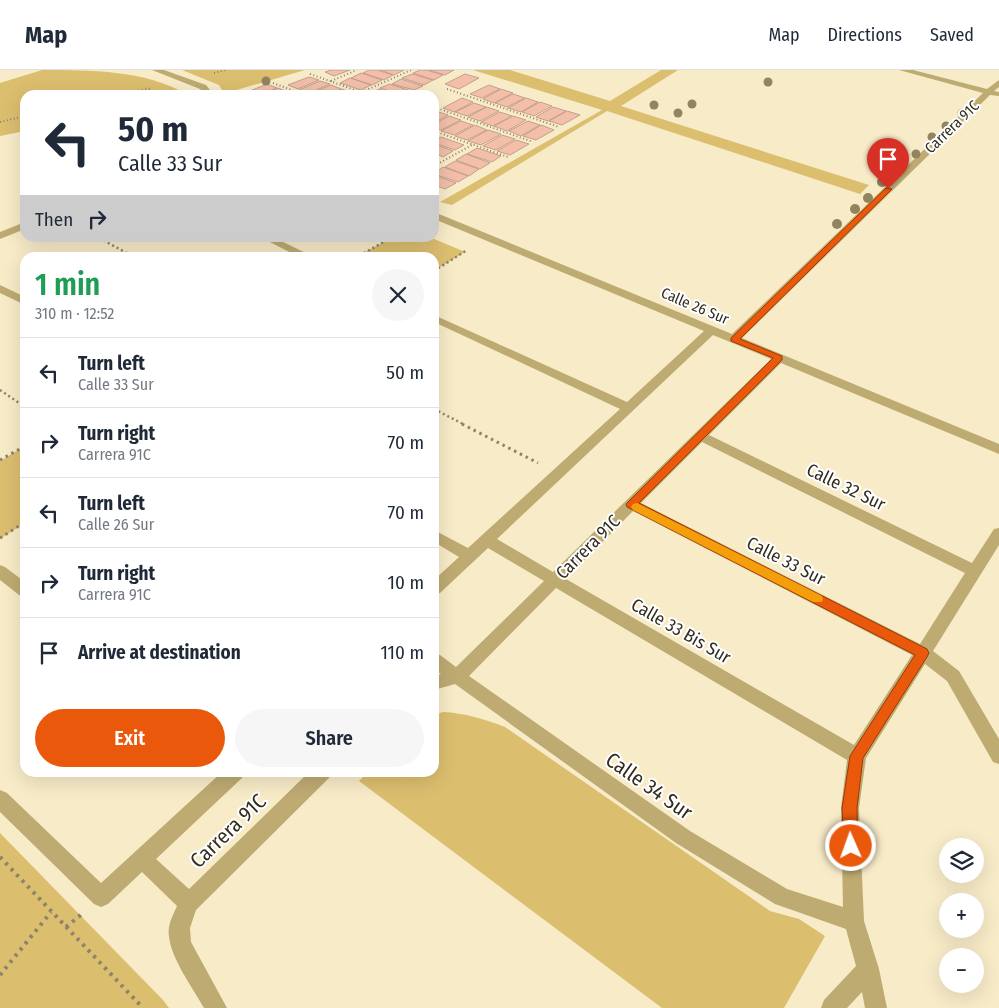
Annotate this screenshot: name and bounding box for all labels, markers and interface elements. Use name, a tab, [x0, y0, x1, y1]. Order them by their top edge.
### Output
text: Map	[25, 21, 67, 49]
text: Map	[768, 24, 800, 46]
text: Directions	[828, 24, 902, 46]
text: Saved	[930, 24, 974, 46]
street label: Carrera 91C	[921, 96, 983, 157]
text: 50 m	[118, 108, 188, 150]
icon: left	[35, 110, 100, 175]
pin	[867, 138, 909, 189]
icon: arrive	[874, 145, 902, 173]
text: Calle 33 Sur	[118, 150, 222, 177]
icon: right	[83, 205, 111, 233]
text: Then	[35, 208, 73, 231]
text: 1 min	[35, 267, 100, 303]
button: close	[372, 269, 424, 321]
street label: Calle 26 Sur	[659, 284, 732, 329]
text: 310 m · 12:52	[35, 304, 114, 323]
text: Turn left	[78, 352, 145, 375]
icon: left	[35, 359, 63, 387]
text: 50 m	[386, 361, 424, 384]
text: Calle 33 Sur	[78, 375, 154, 394]
text: Turn right	[78, 422, 155, 445]
icon: right	[35, 429, 63, 457]
text: 70 m	[388, 431, 424, 454]
text: Carrera 91C	[78, 445, 151, 464]
street label: Calle 32 Sur	[803, 459, 890, 516]
text: Turn left	[78, 492, 145, 515]
icon: left	[35, 499, 63, 527]
text: 70 m	[388, 501, 424, 524]
street label: Carrera 91C	[551, 510, 625, 584]
text: Calle 26 Sur	[78, 515, 154, 534]
street label: Calle 33 Sur	[743, 532, 830, 590]
text: Turn right	[78, 562, 155, 585]
icon: right	[35, 569, 63, 597]
text: 10 m	[388, 571, 424, 594]
text: Carrera 91C	[78, 585, 151, 604]
street label: Calle 33 Bis Sur	[627, 594, 735, 669]
icon: arrive	[35, 639, 63, 667]
text: Arrive at destination	[78, 641, 241, 664]
text: 110 m	[380, 641, 424, 664]
button: Exit	[35, 709, 225, 767]
button: Share	[235, 709, 424, 767]
street label: Calle 34 Sur	[601, 747, 698, 826]
street label: Carrera 91C	[185, 788, 272, 874]
position arrow	[824, 819, 876, 871]
map controls	[939, 838, 984, 993]
button: layers	[939, 838, 984, 883]
button: +	[939, 893, 984, 938]
button: −	[939, 948, 984, 993]

